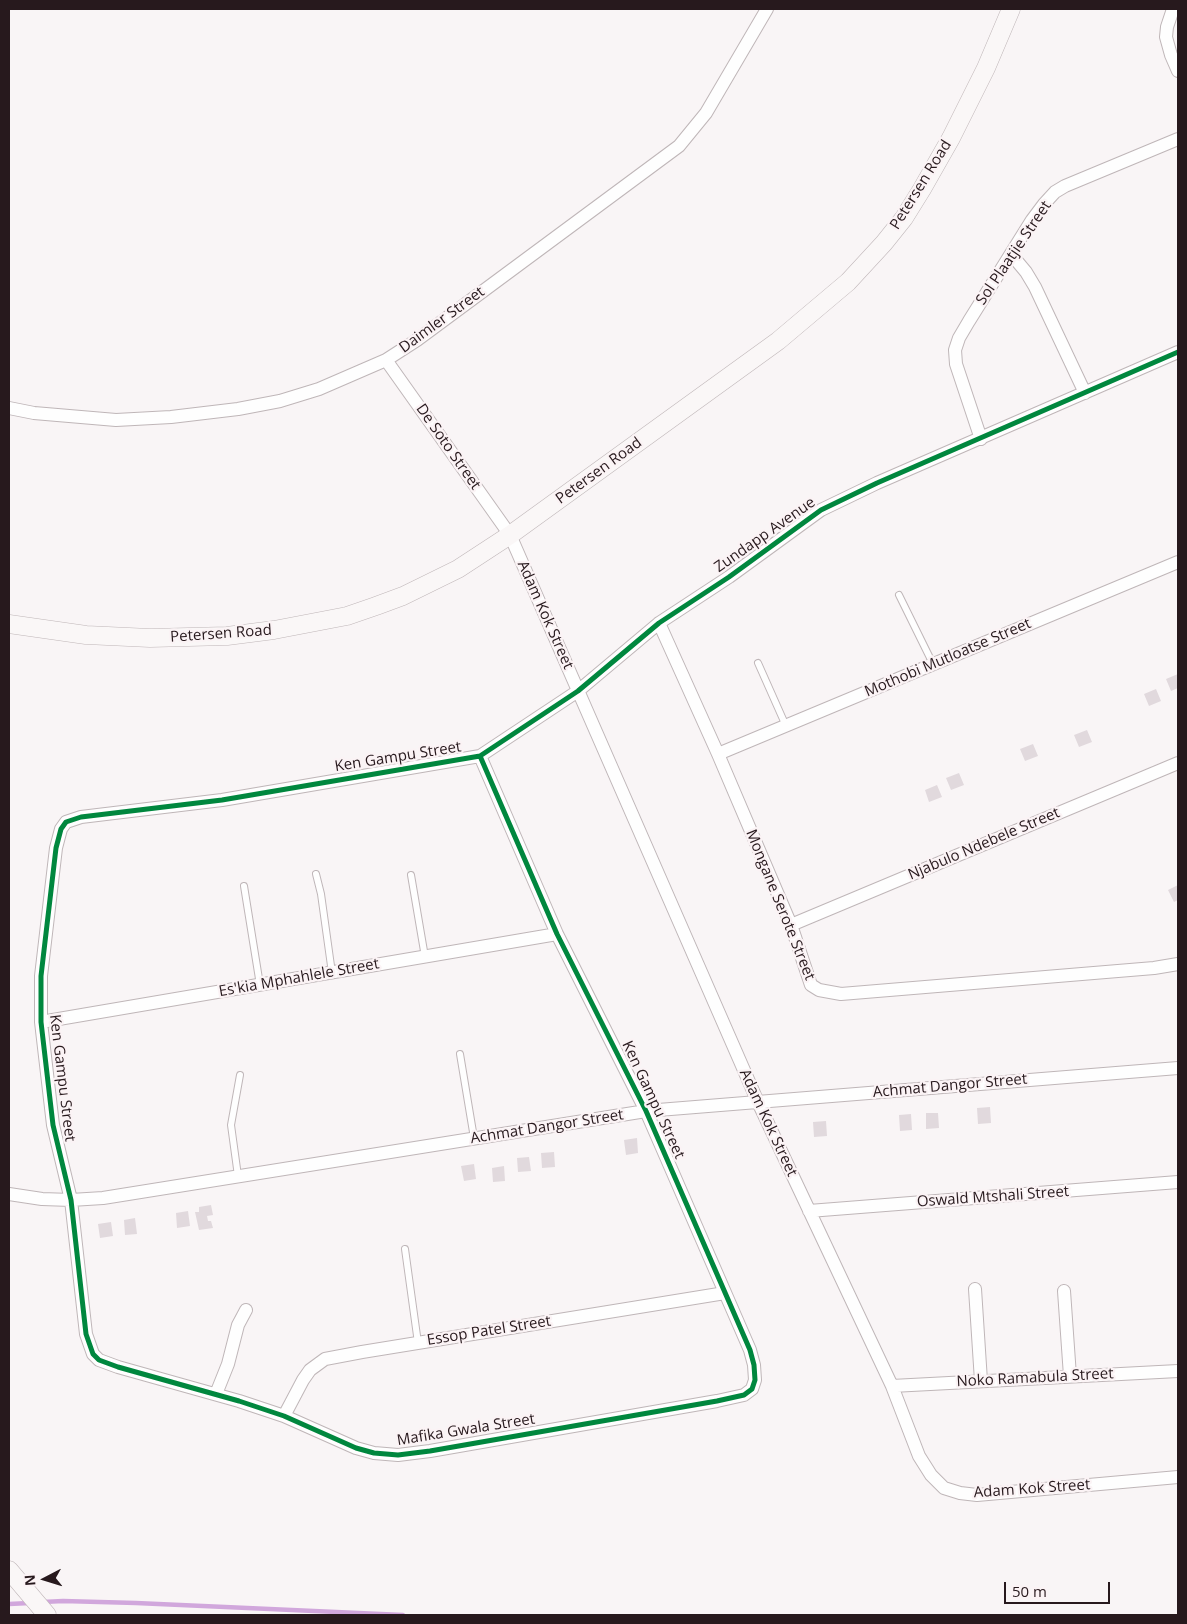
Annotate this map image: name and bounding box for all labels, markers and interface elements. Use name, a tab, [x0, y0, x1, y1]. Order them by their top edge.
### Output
street label: Petersen Road	[886, 137, 956, 233]
street label: Sol Plaatjie Street	[973, 198, 1055, 308]
street label: Daimler Street	[396, 283, 488, 357]
street label: De Soto Street	[412, 401, 484, 493]
street label: Petersen Road	[553, 434, 645, 508]
street label: Zundapp Avenue	[711, 494, 819, 576]
street label: Adam Kok Street	[513, 558, 577, 672]
street label: Mothobi Mutloatse Street	[862, 615, 1034, 701]
street label: Petersen Road	[170, 621, 272, 647]
street label: Ken Gampu Street	[333, 738, 463, 776]
street label: Njabulo Ndebele Street	[905, 804, 1063, 884]
street label: Mongane Serote Street	[741, 827, 819, 983]
street label: Es'kia Mphahlele Street	[218, 955, 380, 1001]
street label: Ken Gampu Street	[45, 1013, 79, 1143]
street label: Ken Gampu Street	[618, 1038, 688, 1162]
street label: Adam Kok Street	[735, 1066, 801, 1180]
street label: Achmat Dangor Street	[872, 1070, 1028, 1102]
street label: Achmat Dangor Street	[469, 1106, 625, 1148]
street label: Oswald Mtshali Street	[916, 1183, 1070, 1211]
street label: Essop Patel Street	[426, 1312, 552, 1350]
street label: Noko Ramabula Street	[956, 1365, 1114, 1391]
street label: Mafika Gwala Street	[396, 1410, 536, 1450]
street label: Adam Kok Street	[973, 1476, 1091, 1502]
north arrow	[20, 1554, 70, 1604]
scale bar	[1007, 1572, 1113, 1604]
text: N	[20, 1574, 40, 1587]
text: 50 m	[1012, 1581, 1047, 1601]

